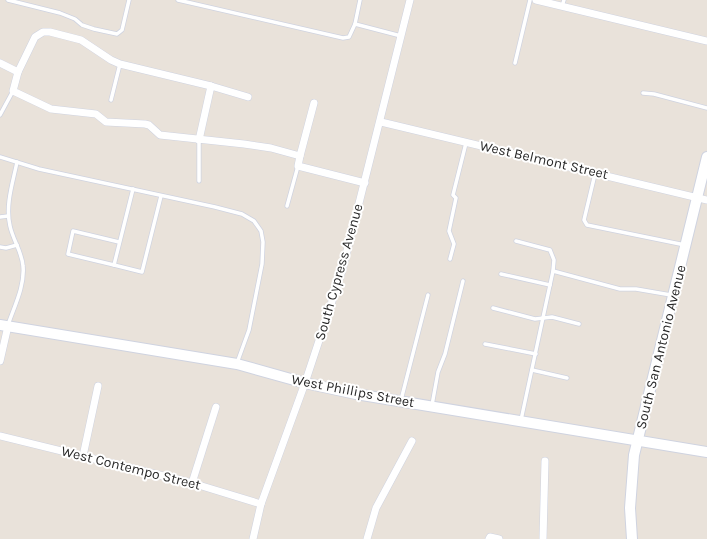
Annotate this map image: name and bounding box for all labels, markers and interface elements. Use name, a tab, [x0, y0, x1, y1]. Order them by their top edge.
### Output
street label: West Belmont Street	[478, 137, 610, 183]
street label: South Cypress Avenue	[311, 202, 367, 342]
street label: South San Antonio Avenue	[632, 263, 690, 431]
street label: West Phillips Street	[290, 371, 416, 411]
street label: West Contempo Street	[60, 442, 202, 494]

